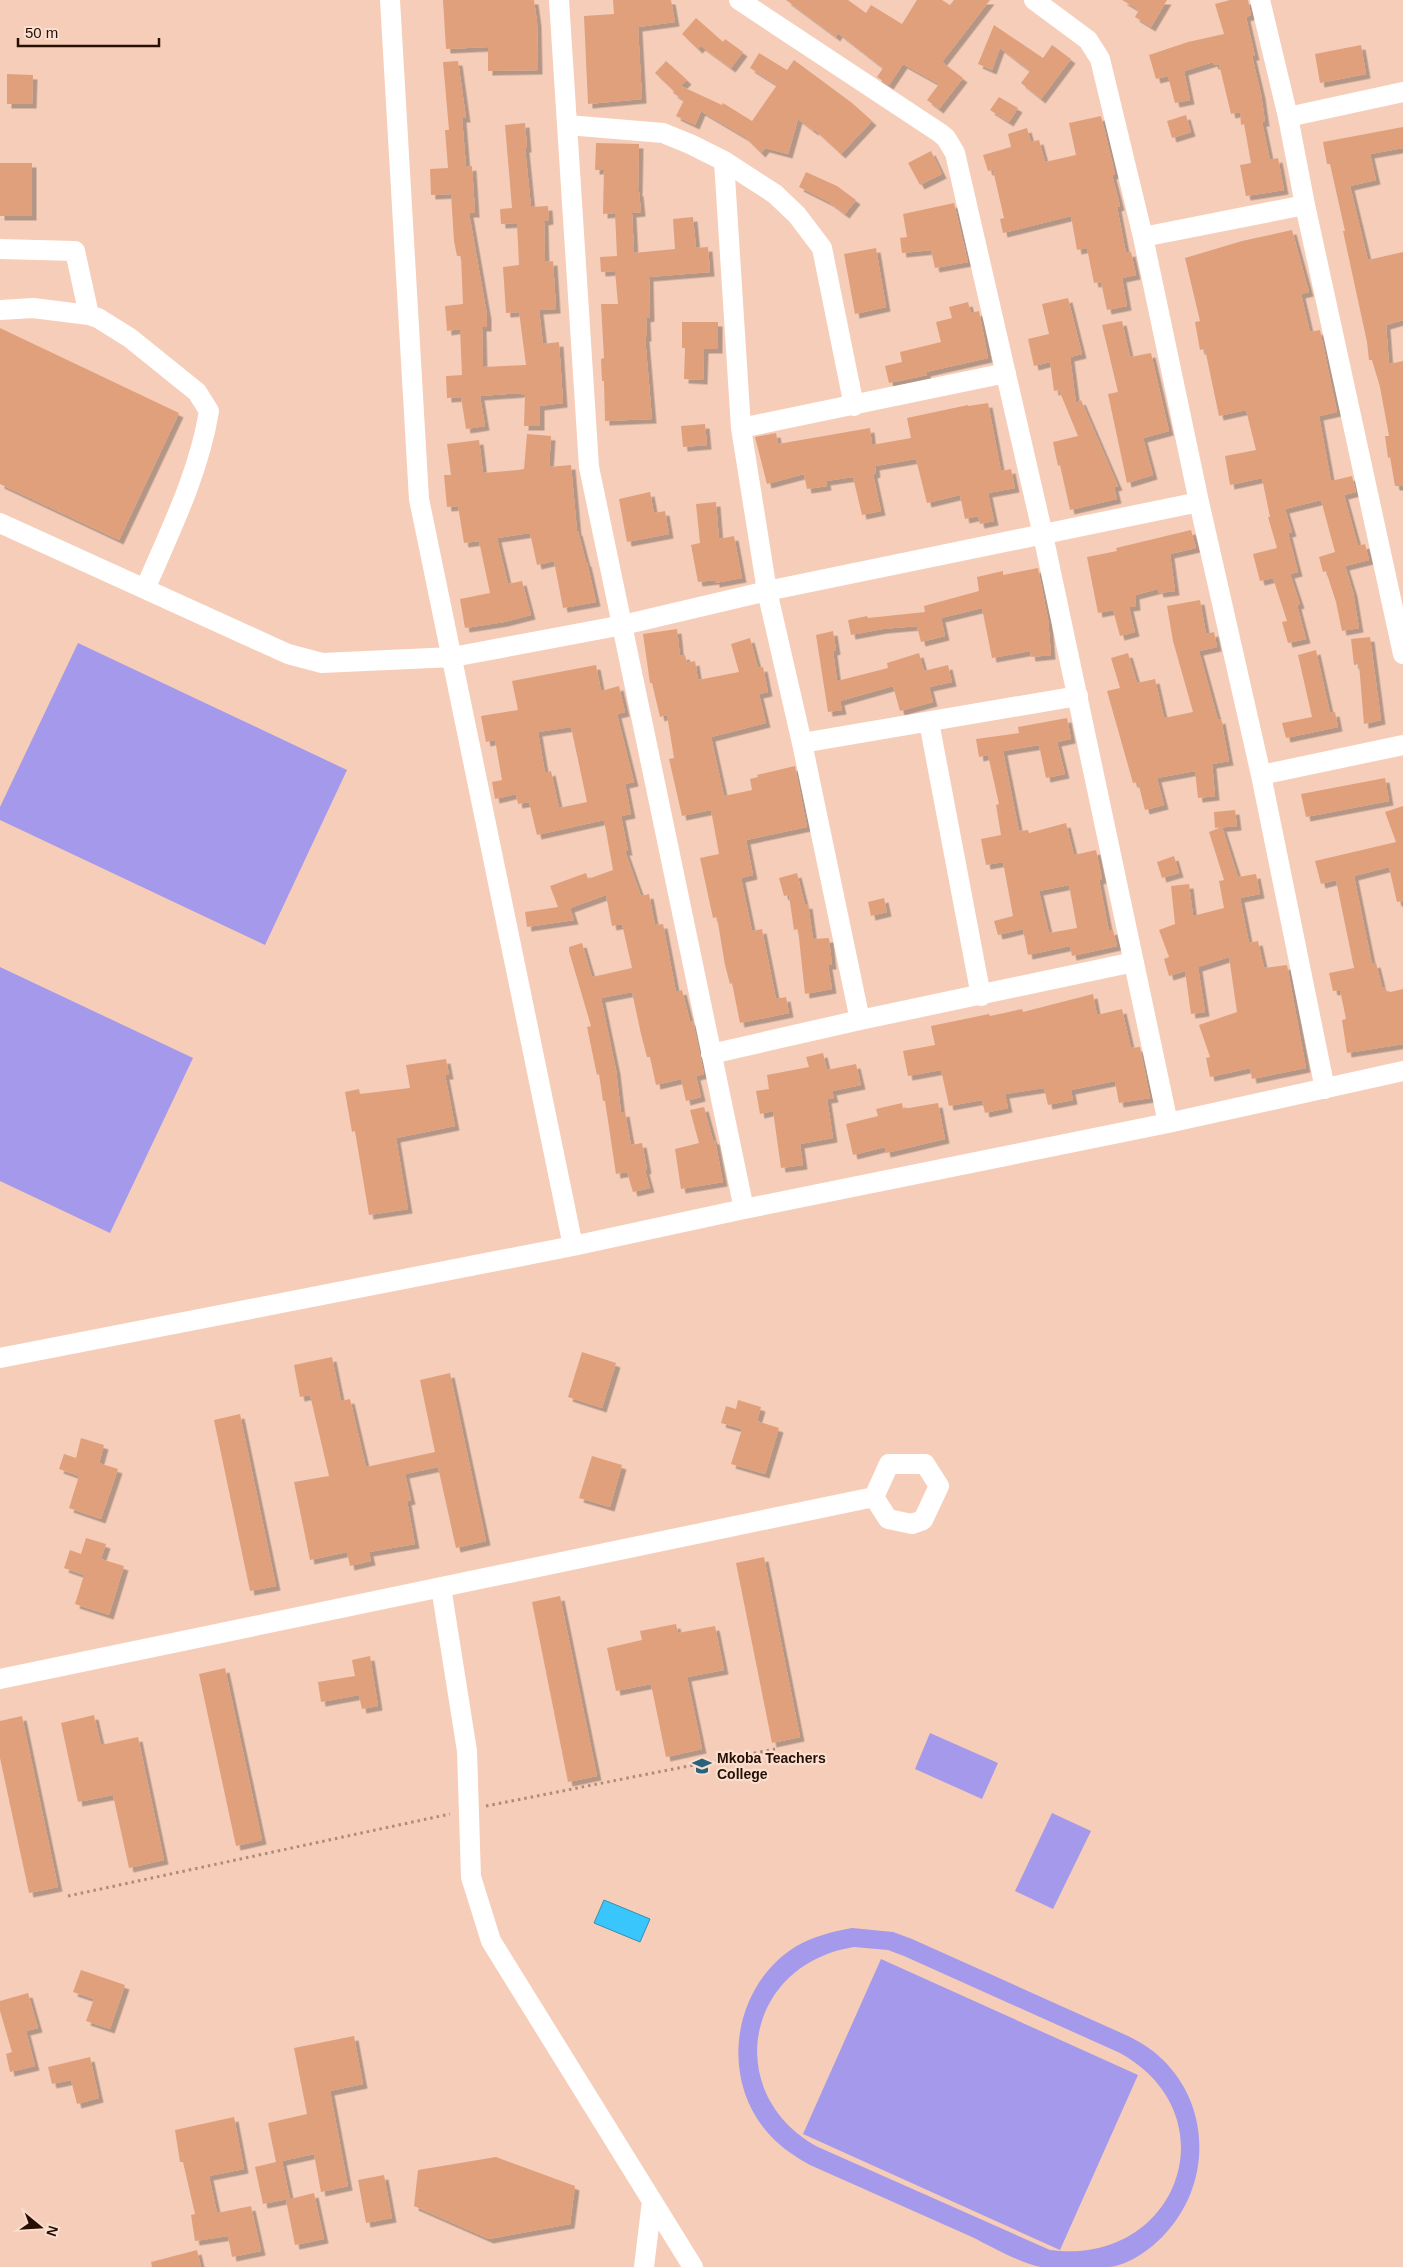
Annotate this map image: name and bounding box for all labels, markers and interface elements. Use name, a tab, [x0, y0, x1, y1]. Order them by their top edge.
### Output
scale bar	[18, 15, 159, 47]
text: 50 m	[25, 24, 58, 41]
place label: Mkoba Teachers College	[717, 1750, 826, 1782]
school or university icon: Mkoba Teachers College	[691, 1755, 713, 1777]
north arrow	[15, 2202, 65, 2252]
text: N	[43, 2224, 62, 2238]

